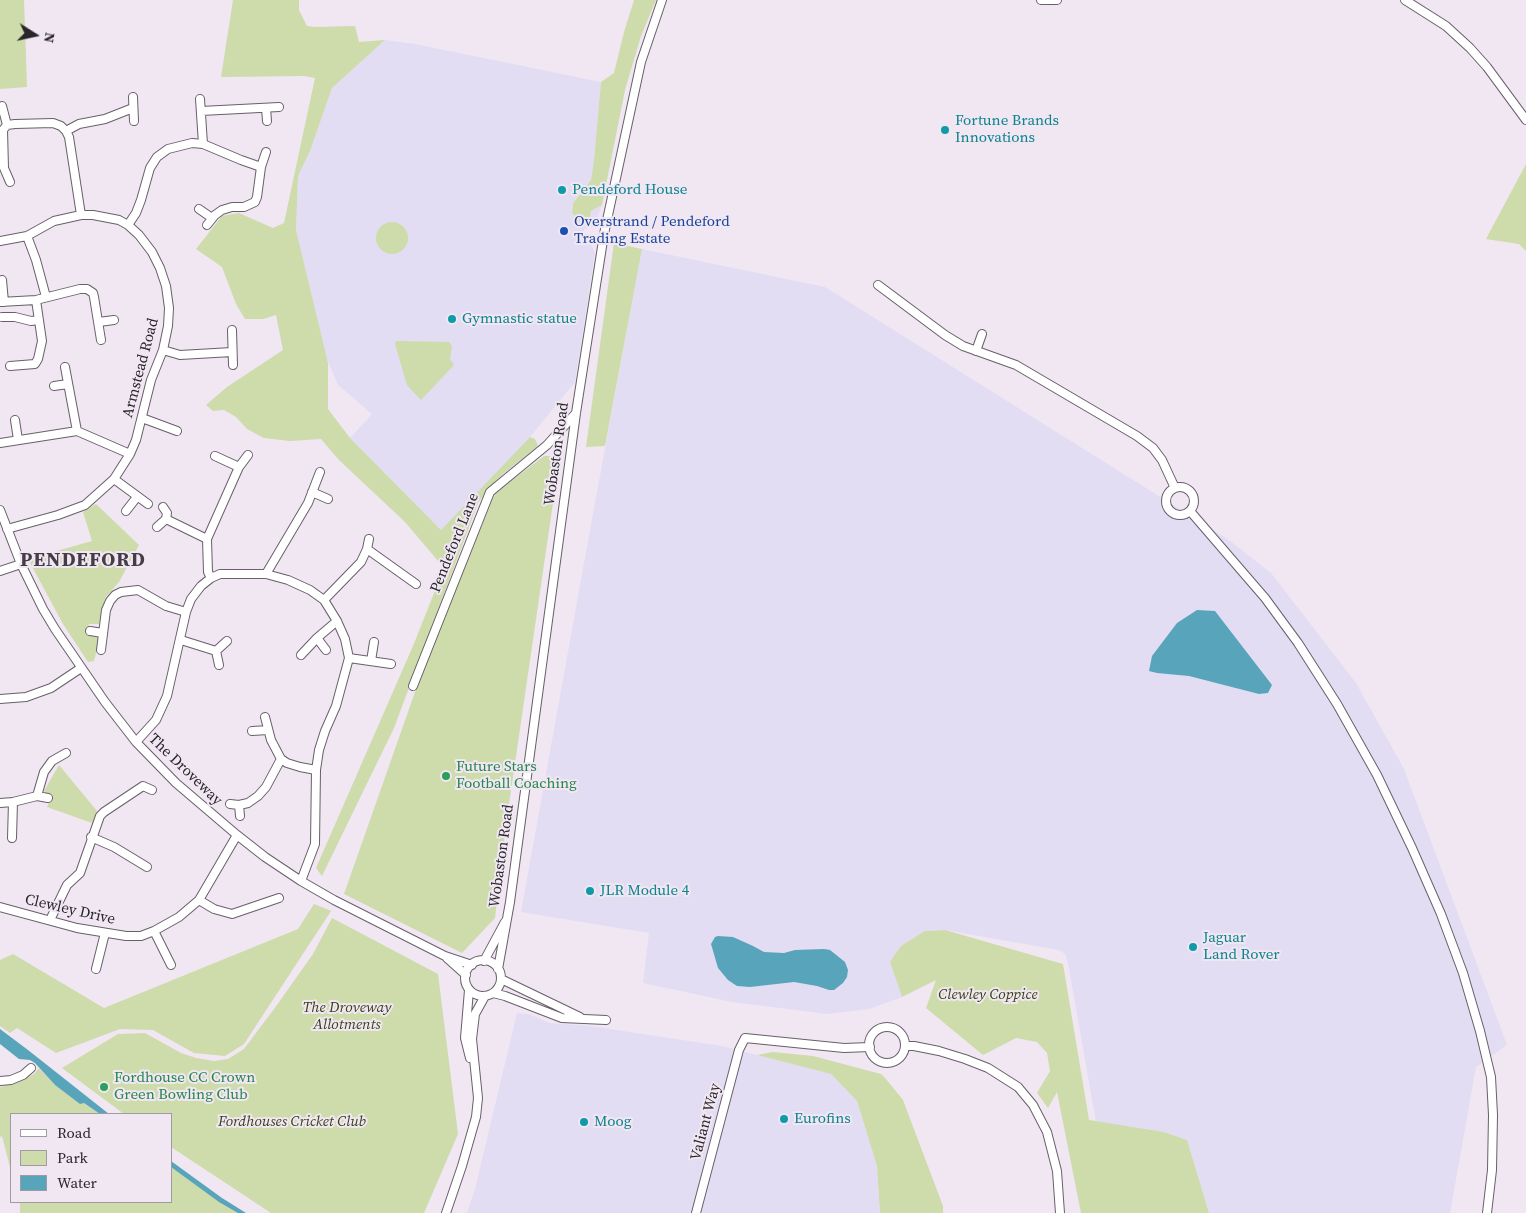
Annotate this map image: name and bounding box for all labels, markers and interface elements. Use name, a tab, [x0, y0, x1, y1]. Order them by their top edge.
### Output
north arrow	[10, 10, 60, 60]
text: N	[39, 31, 61, 44]
place label: Fortune Brands Innovations	[955, 112, 1059, 147]
marker: Fortune Brands Innovations	[939, 124, 951, 136]
place label: Pendeford House	[572, 181, 687, 199]
marker: Pendeford House	[556, 184, 568, 196]
place label: Overstrand / Pendeford Trading Estate	[574, 213, 730, 248]
marker: Overstrand / Pendeford Trading Estate	[558, 225, 570, 237]
place label: Gymnastic statue	[462, 310, 577, 328]
marker: Gymnastic statue	[446, 313, 458, 325]
street label: Armstead Road	[119, 316, 163, 420]
street label: Wobaston Road	[541, 401, 573, 507]
street label: Pendeford Lane	[427, 490, 483, 596]
district label: PENDEFORD	[19, 549, 147, 573]
street label: The Droveway	[144, 730, 226, 810]
place label: Future Stars Football Coaching	[456, 758, 577, 793]
marker: Future Stars Football Coaching	[440, 770, 452, 782]
street label: Wobaston Road	[486, 803, 518, 909]
place label: JLR Module 4	[600, 882, 689, 900]
marker: JLR Module 4	[584, 885, 596, 897]
street label: Clewley Drive	[23, 891, 117, 929]
place label: Jaguar Land Rover	[1203, 929, 1280, 964]
marker: Jaguar Land Rover	[1187, 941, 1199, 953]
park label: Clewley Coppice	[938, 986, 1038, 1004]
park label: The Droveway Allotments	[303, 999, 391, 1034]
place label: Fordhouse CC Crown Green Bowling Club	[114, 1069, 255, 1104]
marker: Fordhouse CC Crown Green Bowling Club	[98, 1081, 110, 1093]
street label: Valiant Way	[687, 1082, 725, 1162]
place label: Eurofins	[794, 1110, 851, 1128]
legend	[10, 1113, 172, 1203]
park label: Fordhouses Cricket Club	[218, 1113, 366, 1131]
place label: Moog	[594, 1113, 631, 1131]
marker: Eurofins	[778, 1113, 790, 1125]
marker: Moog	[578, 1116, 590, 1128]
text: Road	[57, 1122, 91, 1143]
text: Park	[57, 1147, 88, 1168]
text: Water	[57, 1172, 97, 1193]

